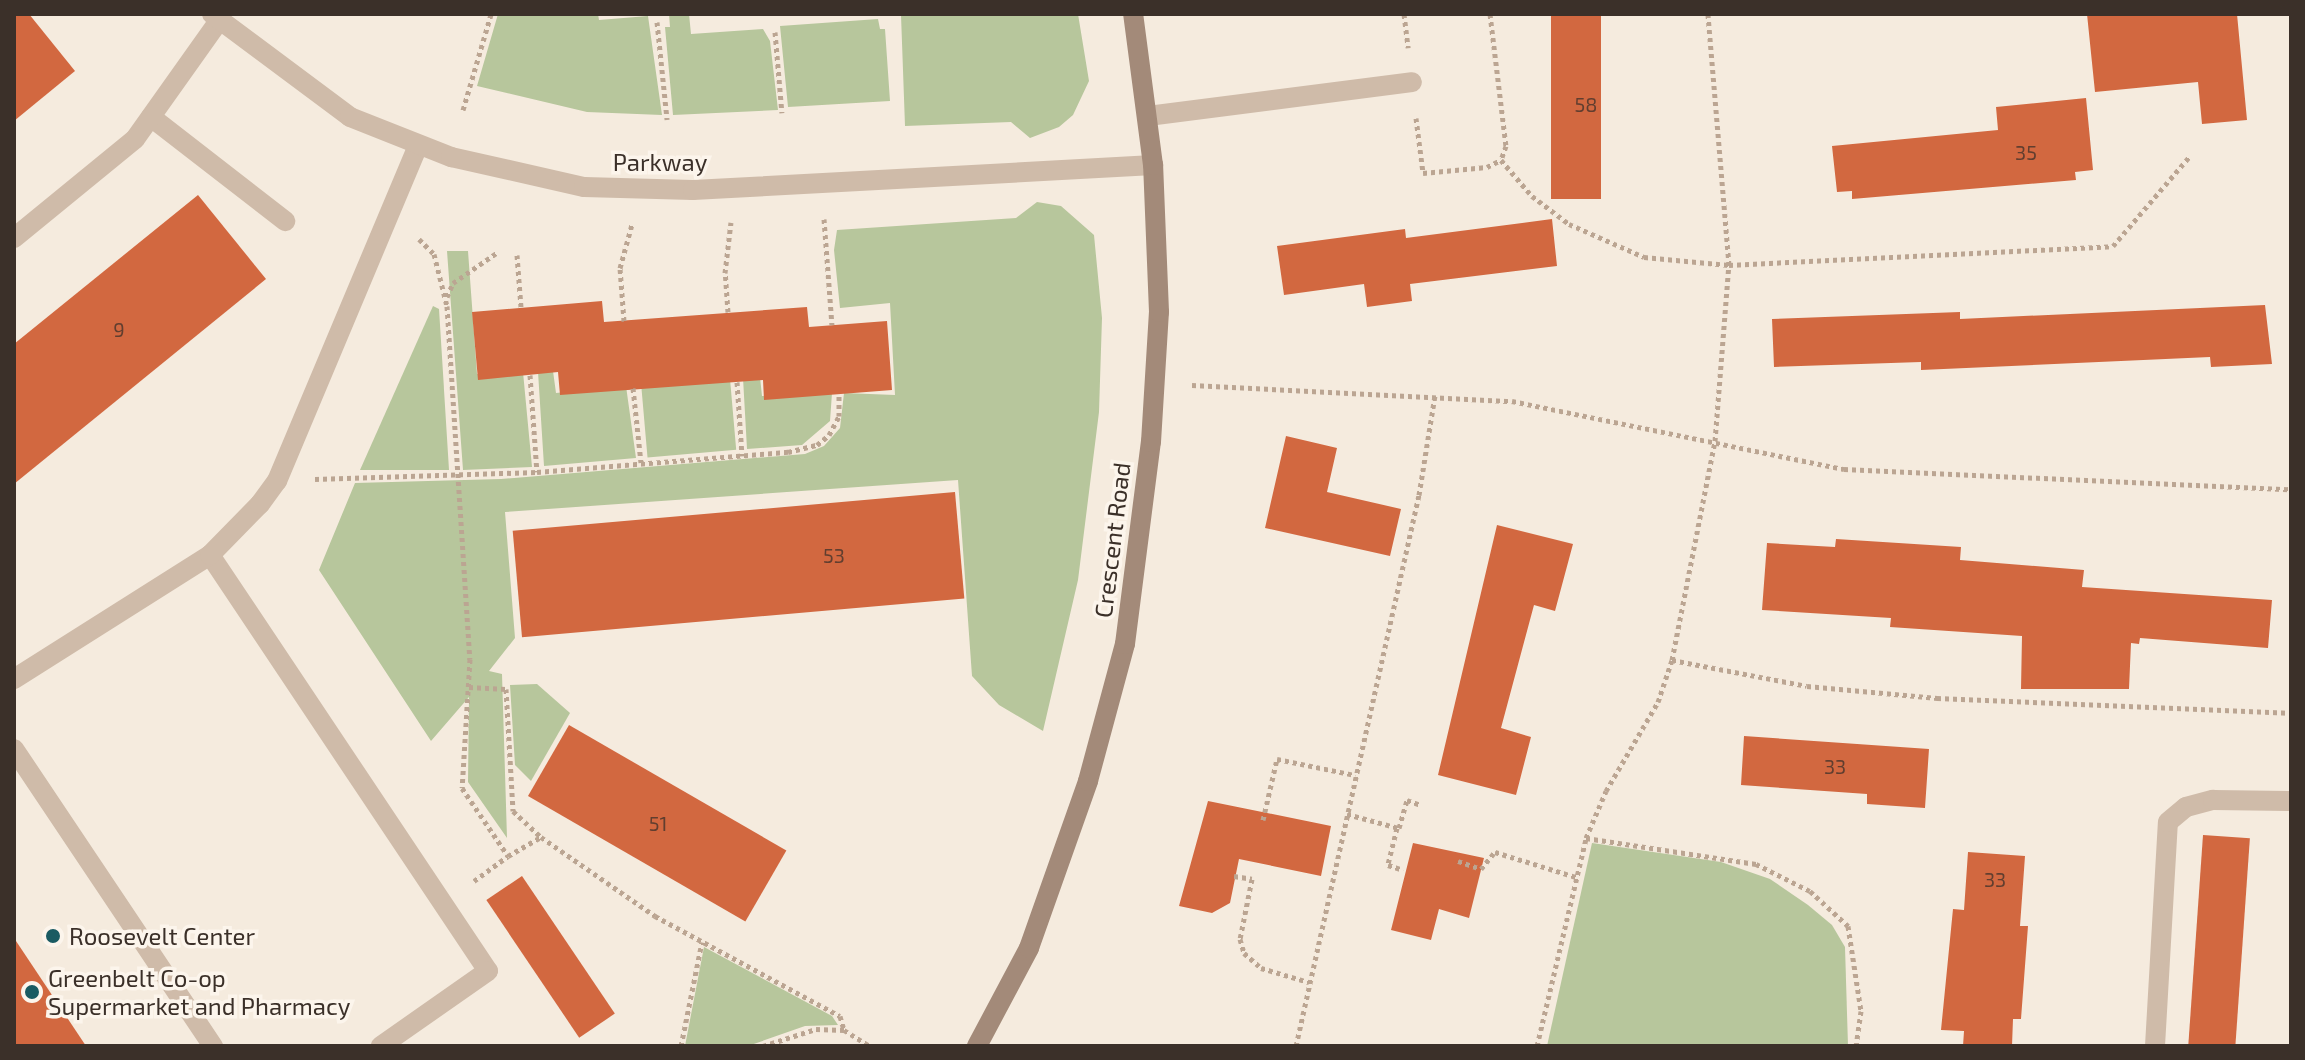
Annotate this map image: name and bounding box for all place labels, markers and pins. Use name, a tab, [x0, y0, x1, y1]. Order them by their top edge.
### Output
place label: Roosevelt Center	[69, 922, 255, 950]
marker: Roosevelt Center	[44, 927, 62, 945]
place label: Greenbelt Co-op Supermarket and Pharmacy	[48, 964, 350, 1020]
marker: Greenbelt Co-op Supermarket and Pharmacy	[23, 983, 41, 1001]

